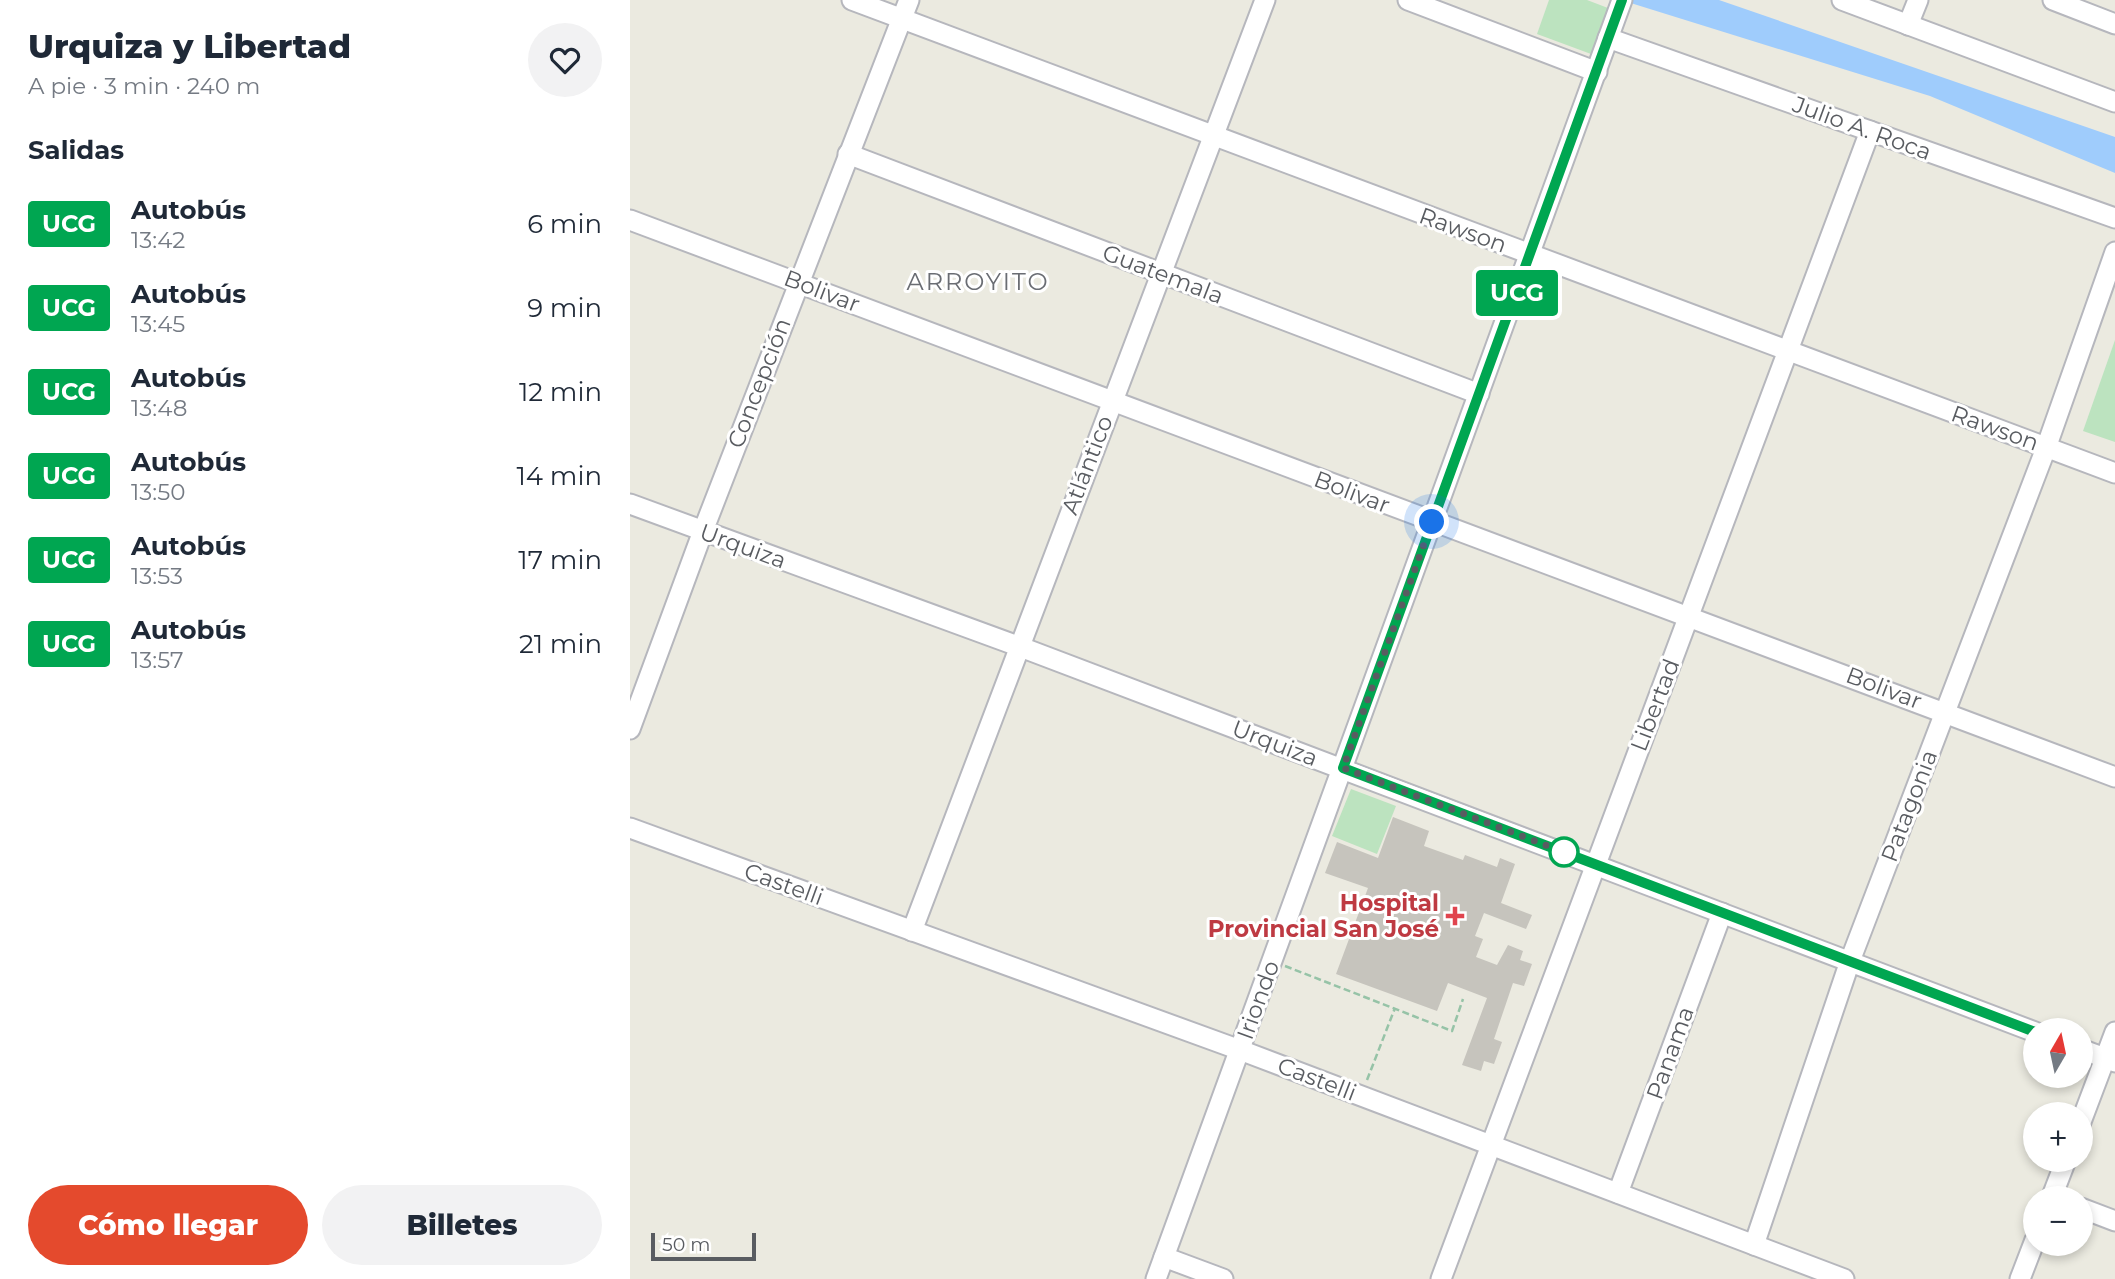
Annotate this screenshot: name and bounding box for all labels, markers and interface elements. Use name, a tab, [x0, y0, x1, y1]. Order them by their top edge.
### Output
button: heart	[528, 23, 602, 97]
text: Urquiza y Libertad	[28, 26, 351, 66]
text: A pie · 3 min · 240 m	[28, 72, 260, 100]
street label: Julio A. Roca	[1788, 90, 1935, 166]
text: Salidas	[28, 134, 124, 166]
text: Autobús	[131, 194, 246, 226]
street label: Rawson	[1415, 201, 1511, 259]
text: 6 min	[527, 208, 602, 240]
text: UCG	[42, 209, 96, 238]
text: 13:42	[131, 226, 185, 254]
street label: Guatemala	[1099, 238, 1227, 310]
street label: Bolivar	[780, 264, 864, 318]
district label: ARROYITO	[906, 267, 1050, 296]
line badge: UCG	[1477, 270, 1557, 316]
text: Autobús	[131, 278, 246, 310]
text: UCG	[1490, 278, 1544, 307]
text: 9 min	[527, 292, 602, 324]
text: UCG	[42, 293, 96, 322]
text: 13:45	[131, 310, 185, 338]
street label: Concepción	[721, 314, 797, 452]
text: Autobús	[131, 362, 246, 394]
text: 12 min	[519, 376, 602, 408]
text: UCG	[42, 377, 96, 406]
text: 13:48	[131, 394, 187, 422]
street label: Rawson	[1947, 399, 2043, 457]
street label: Atlántico	[1055, 412, 1119, 518]
text: Autobús	[131, 446, 246, 478]
text: 14 min	[516, 460, 602, 492]
text: UCG	[42, 461, 96, 490]
street label: Bolivar	[1310, 465, 1394, 519]
text: 13:50	[131, 478, 185, 506]
your location	[1414, 504, 1449, 539]
street label: Urquiza	[696, 518, 790, 574]
text: Autobús	[131, 530, 246, 562]
text: 17 min	[518, 544, 602, 576]
text: UCG	[42, 545, 96, 574]
text: 13:53	[131, 562, 183, 590]
text: Autobús	[131, 614, 246, 646]
text: 21 min	[519, 628, 602, 660]
text: UCG	[42, 629, 96, 658]
text: 13:57	[131, 646, 183, 674]
street label: Libertad	[1625, 655, 1685, 755]
street label: Bolivar	[1842, 661, 1926, 715]
street label: Urquiza	[1228, 714, 1322, 772]
street label: Patagonia	[1875, 746, 1943, 866]
unlabelled marker	[1549, 837, 1579, 867]
street label: Castelli	[741, 857, 827, 911]
place label: Hospital Provincial San José	[1208, 889, 1439, 943]
marker: Hospital Provincial San José	[1445, 906, 1465, 926]
street label: Iriondo	[1231, 957, 1285, 1043]
street label: Panama	[1640, 1003, 1700, 1103]
north arrow	[2023, 1018, 2093, 1088]
map controls	[2023, 1018, 2093, 1256]
street label: Castelli	[1274, 1051, 1360, 1107]
button: +	[2023, 1102, 2093, 1172]
button: Cómo llegar	[28, 1185, 308, 1265]
button: Billetes	[322, 1185, 602, 1265]
button: −	[2023, 1186, 2093, 1256]
scale bar	[651, 1230, 756, 1262]
text: 50 m	[662, 1233, 710, 1256]

